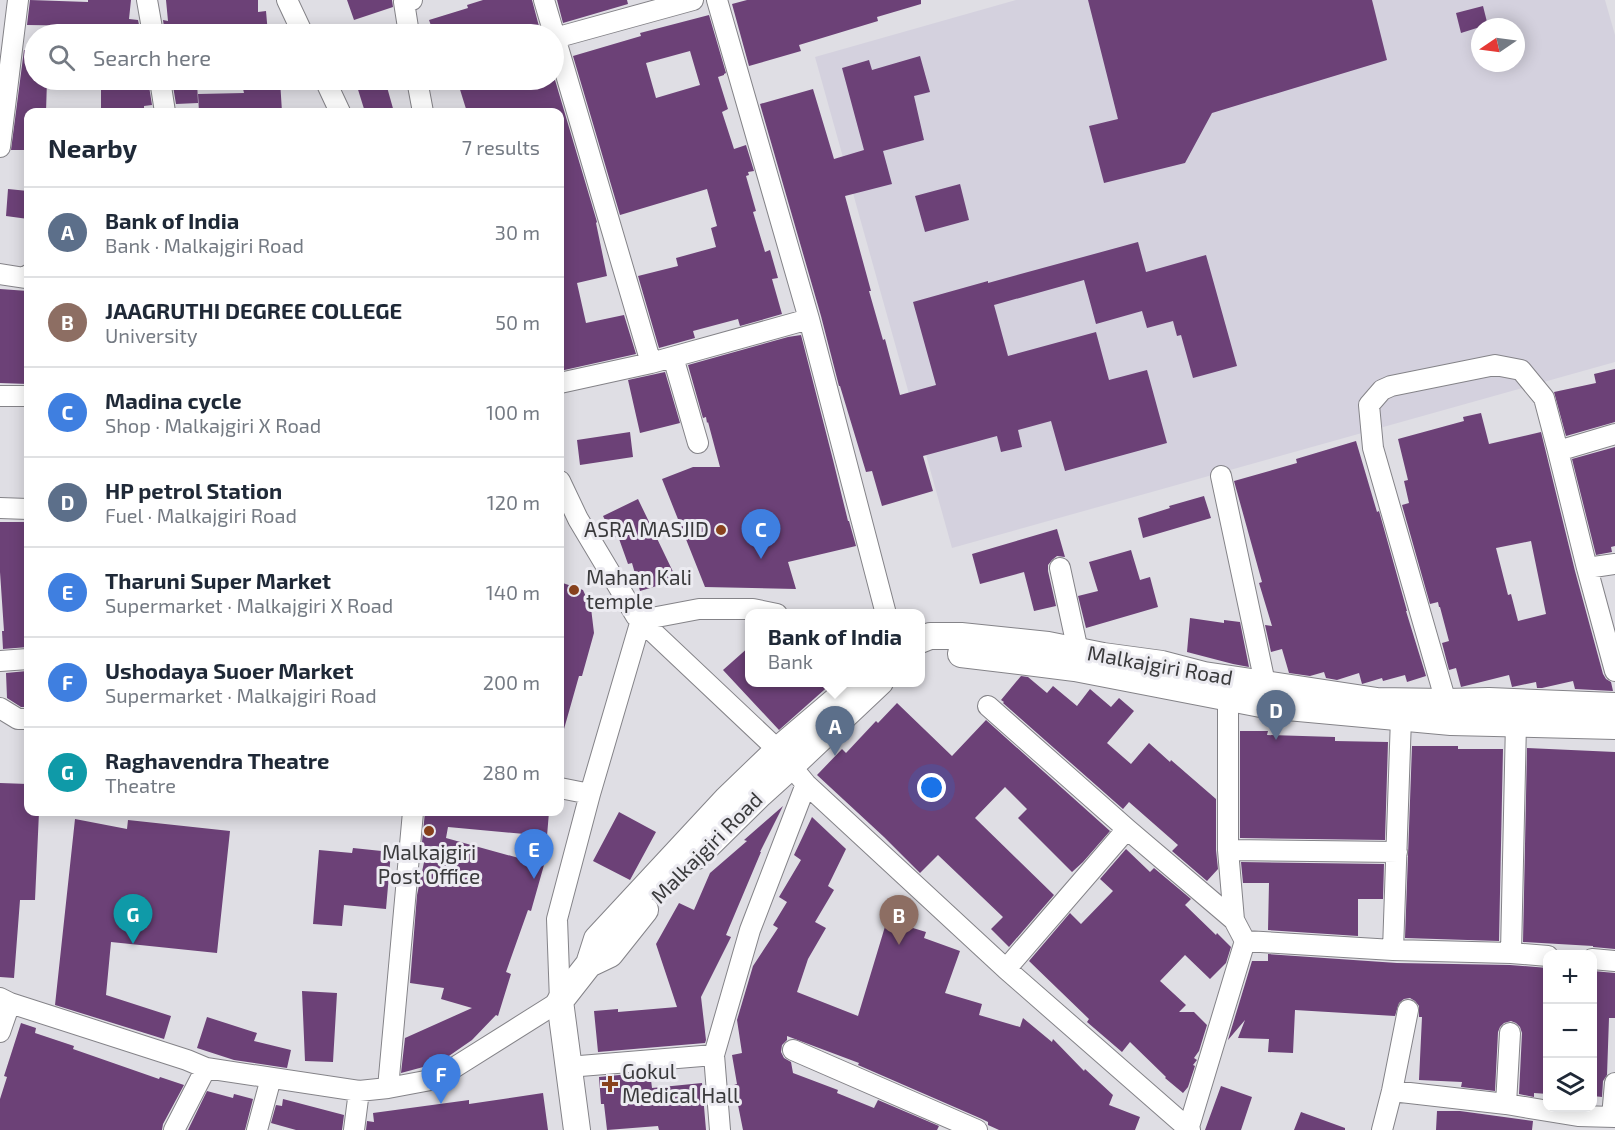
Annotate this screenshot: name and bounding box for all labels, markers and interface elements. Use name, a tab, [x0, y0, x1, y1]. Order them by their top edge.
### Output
north arrow	[1471, 18, 1525, 72]
search box	[24, 24, 564, 90]
icon: search	[45, 41, 78, 74]
text: Search here	[93, 44, 211, 70]
text: Nearby	[48, 132, 137, 163]
text: 7 results	[462, 135, 540, 159]
text: Bank of India	[105, 207, 239, 233]
text: A	[61, 220, 74, 244]
text: 30 m	[495, 220, 540, 244]
text: Bank · Malkajgiri Road	[105, 233, 304, 257]
text: JAAGRUTHI DEGREE COLLEGE	[105, 297, 402, 323]
text: B	[61, 310, 74, 334]
text: 50 m	[495, 310, 540, 334]
text: University	[105, 323, 197, 347]
text: Madina cycle	[105, 387, 242, 413]
text: C	[62, 400, 73, 424]
text: 100 m	[486, 400, 540, 424]
text: Shop · Malkajgiri X Road	[105, 413, 321, 437]
text: HP petrol Station	[105, 477, 282, 503]
text: D	[61, 490, 74, 514]
text: 120 m	[487, 490, 540, 514]
text: Fuel · Malkajgiri Road	[105, 503, 297, 527]
pin: C	[742, 510, 780, 559]
place label: ASRA MASJID	[584, 516, 709, 541]
marker: ASRA MASJID	[714, 523, 728, 537]
place label: Mahan Kali temple	[586, 564, 692, 613]
text: Tharuni Super Market	[105, 567, 331, 593]
text: E	[62, 580, 73, 604]
text: 140 m	[486, 580, 540, 604]
marker: Mahan Kali temple	[567, 583, 581, 597]
text: Supermarket · Malkajgiri X Road	[105, 593, 393, 617]
popup	[745, 609, 925, 687]
text: Bank of India	[768, 623, 902, 649]
street label: Malkajgiri Road	[1085, 639, 1235, 691]
text: Bank	[768, 649, 813, 673]
text: Ushodaya Suoer Market	[105, 657, 354, 683]
text: F	[62, 670, 73, 694]
text: 200 m	[483, 670, 540, 694]
text: Supermarket · Malkajgiri Road	[105, 683, 377, 707]
pin: D	[1256, 690, 1296, 740]
pin: A	[816, 706, 854, 756]
text: Raghavendra Theatre	[105, 747, 329, 773]
text: G	[61, 760, 74, 784]
text: 280 m	[483, 760, 540, 784]
text: Theatre	[105, 773, 176, 797]
your location	[917, 773, 946, 802]
street label: Malkajgiri Road	[645, 786, 768, 909]
marker: Malkajgiri Post Office	[422, 824, 436, 838]
pin: E	[514, 830, 554, 879]
place label: Malkajgiri Post Office	[378, 839, 480, 888]
pin: G	[114, 894, 152, 944]
pin: B	[880, 896, 918, 945]
map controls	[1543, 950, 1597, 1112]
button: +	[1543, 950, 1597, 1004]
button: −	[1543, 1004, 1597, 1058]
pin: F	[422, 1054, 460, 1104]
place label: Gokul Medical Hall	[622, 1058, 740, 1107]
button: layers	[1543, 1058, 1597, 1112]
marker: Gokul Medical Hall	[603, 1077, 617, 1091]

